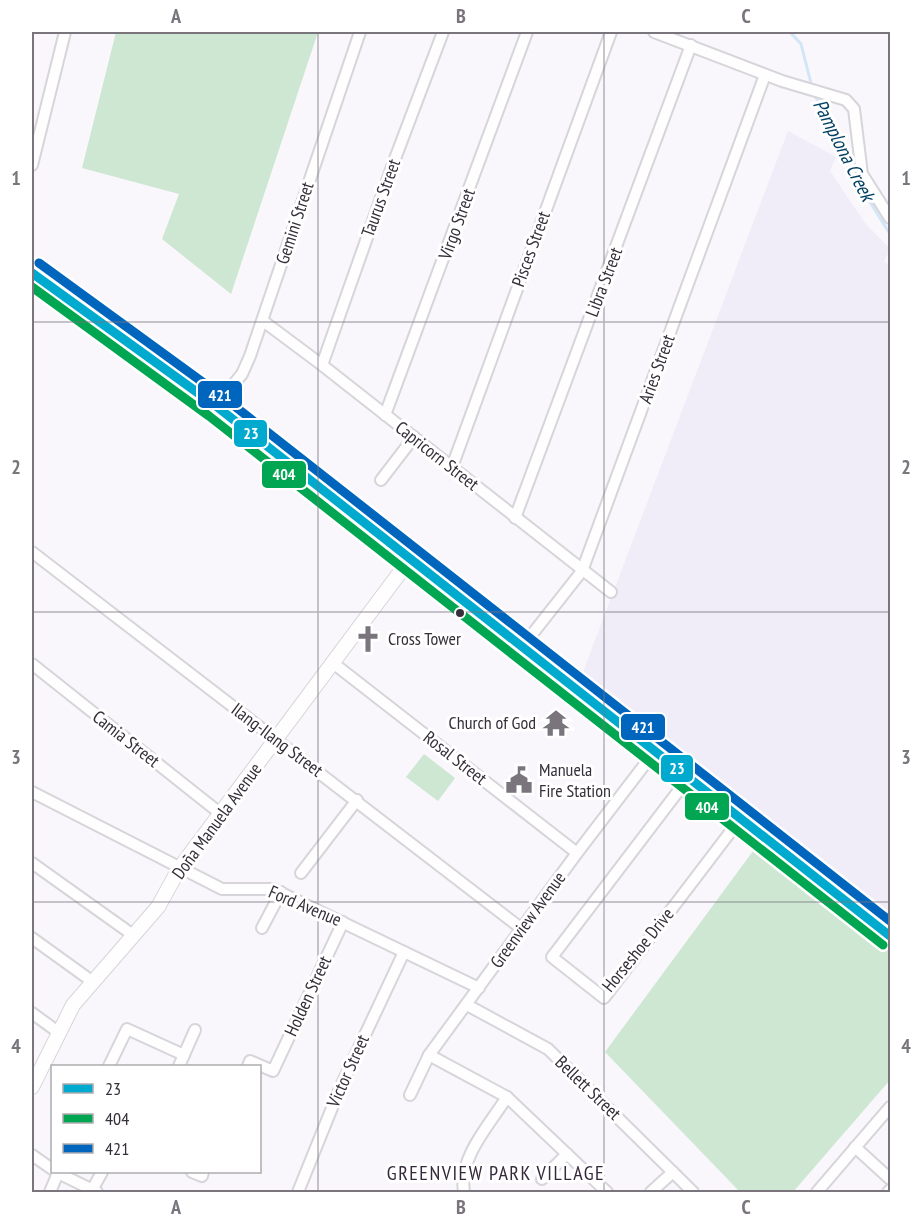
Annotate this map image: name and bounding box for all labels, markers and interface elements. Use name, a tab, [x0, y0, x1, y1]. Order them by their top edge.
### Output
text: A	[170, 3, 182, 29]
text: B	[456, 3, 466, 29]
text: C	[741, 3, 751, 29]
water label: Pamplona Creek	[807, 95, 882, 207]
street label: Taurus Street	[356, 156, 405, 240]
text: 1	[11, 165, 21, 191]
text: 1	[901, 165, 911, 191]
street label: Gemini Street	[270, 179, 319, 267]
street label: Virgo Street	[433, 185, 480, 263]
street label: Pisces Street	[506, 208, 555, 290]
street label: Libra Street	[580, 244, 627, 320]
street label: Aries Street	[633, 331, 680, 407]
line badge: 421	[197, 380, 243, 409]
text: 421	[209, 385, 231, 405]
street label: Capricorn Street	[391, 416, 484, 495]
line badge: 23	[233, 419, 268, 448]
text: 23	[243, 423, 259, 443]
text: 2	[11, 454, 21, 480]
text: 2	[901, 454, 911, 480]
line badge: 404	[261, 460, 307, 489]
text: 404	[273, 464, 296, 484]
unlabelled marker	[454, 607, 466, 619]
church icon: Cross Tower	[353, 624, 383, 654]
place label: Cross Tower	[388, 627, 461, 650]
street label: Ilang-Ilang Street	[227, 698, 328, 782]
street label: Camia Street	[88, 705, 165, 772]
temple icon: Church of God	[541, 708, 571, 738]
place label: Church of God	[448, 711, 536, 734]
line badge: 421	[620, 713, 666, 741]
text: 421	[632, 717, 654, 737]
street label: Rosal Street	[419, 726, 492, 790]
text: 3	[11, 744, 21, 770]
text: 3	[901, 744, 911, 770]
line badge: 23	[660, 754, 694, 783]
street label: Doña Manuela Avenue	[167, 758, 267, 883]
place label: Manuela Fire Station	[539, 758, 611, 802]
text: 23	[669, 758, 685, 778]
public building icon: Manuela Fire Station	[504, 765, 534, 795]
line badge: 404	[684, 792, 730, 821]
text: 404	[696, 797, 719, 817]
street label: Greenview Avenue	[485, 867, 570, 972]
street label: Ford Avenue	[265, 880, 345, 931]
street label: Horseshoe Drive	[597, 903, 679, 996]
street label: Holden Street	[279, 952, 336, 1040]
street label: Victor Street	[321, 1031, 374, 1112]
text: 4	[11, 1033, 21, 1059]
text: 4	[901, 1033, 911, 1059]
street label: Bellett Street	[551, 1051, 626, 1125]
legend	[51, 1065, 261, 1173]
text: 23	[105, 1077, 121, 1100]
text: 404	[105, 1107, 129, 1130]
text: 421	[105, 1137, 129, 1160]
district label: GREENVIEW PARK VILLAGE	[387, 1160, 605, 1186]
text: A	[170, 1194, 182, 1220]
text: B	[456, 1194, 466, 1220]
text: C	[741, 1194, 751, 1220]

